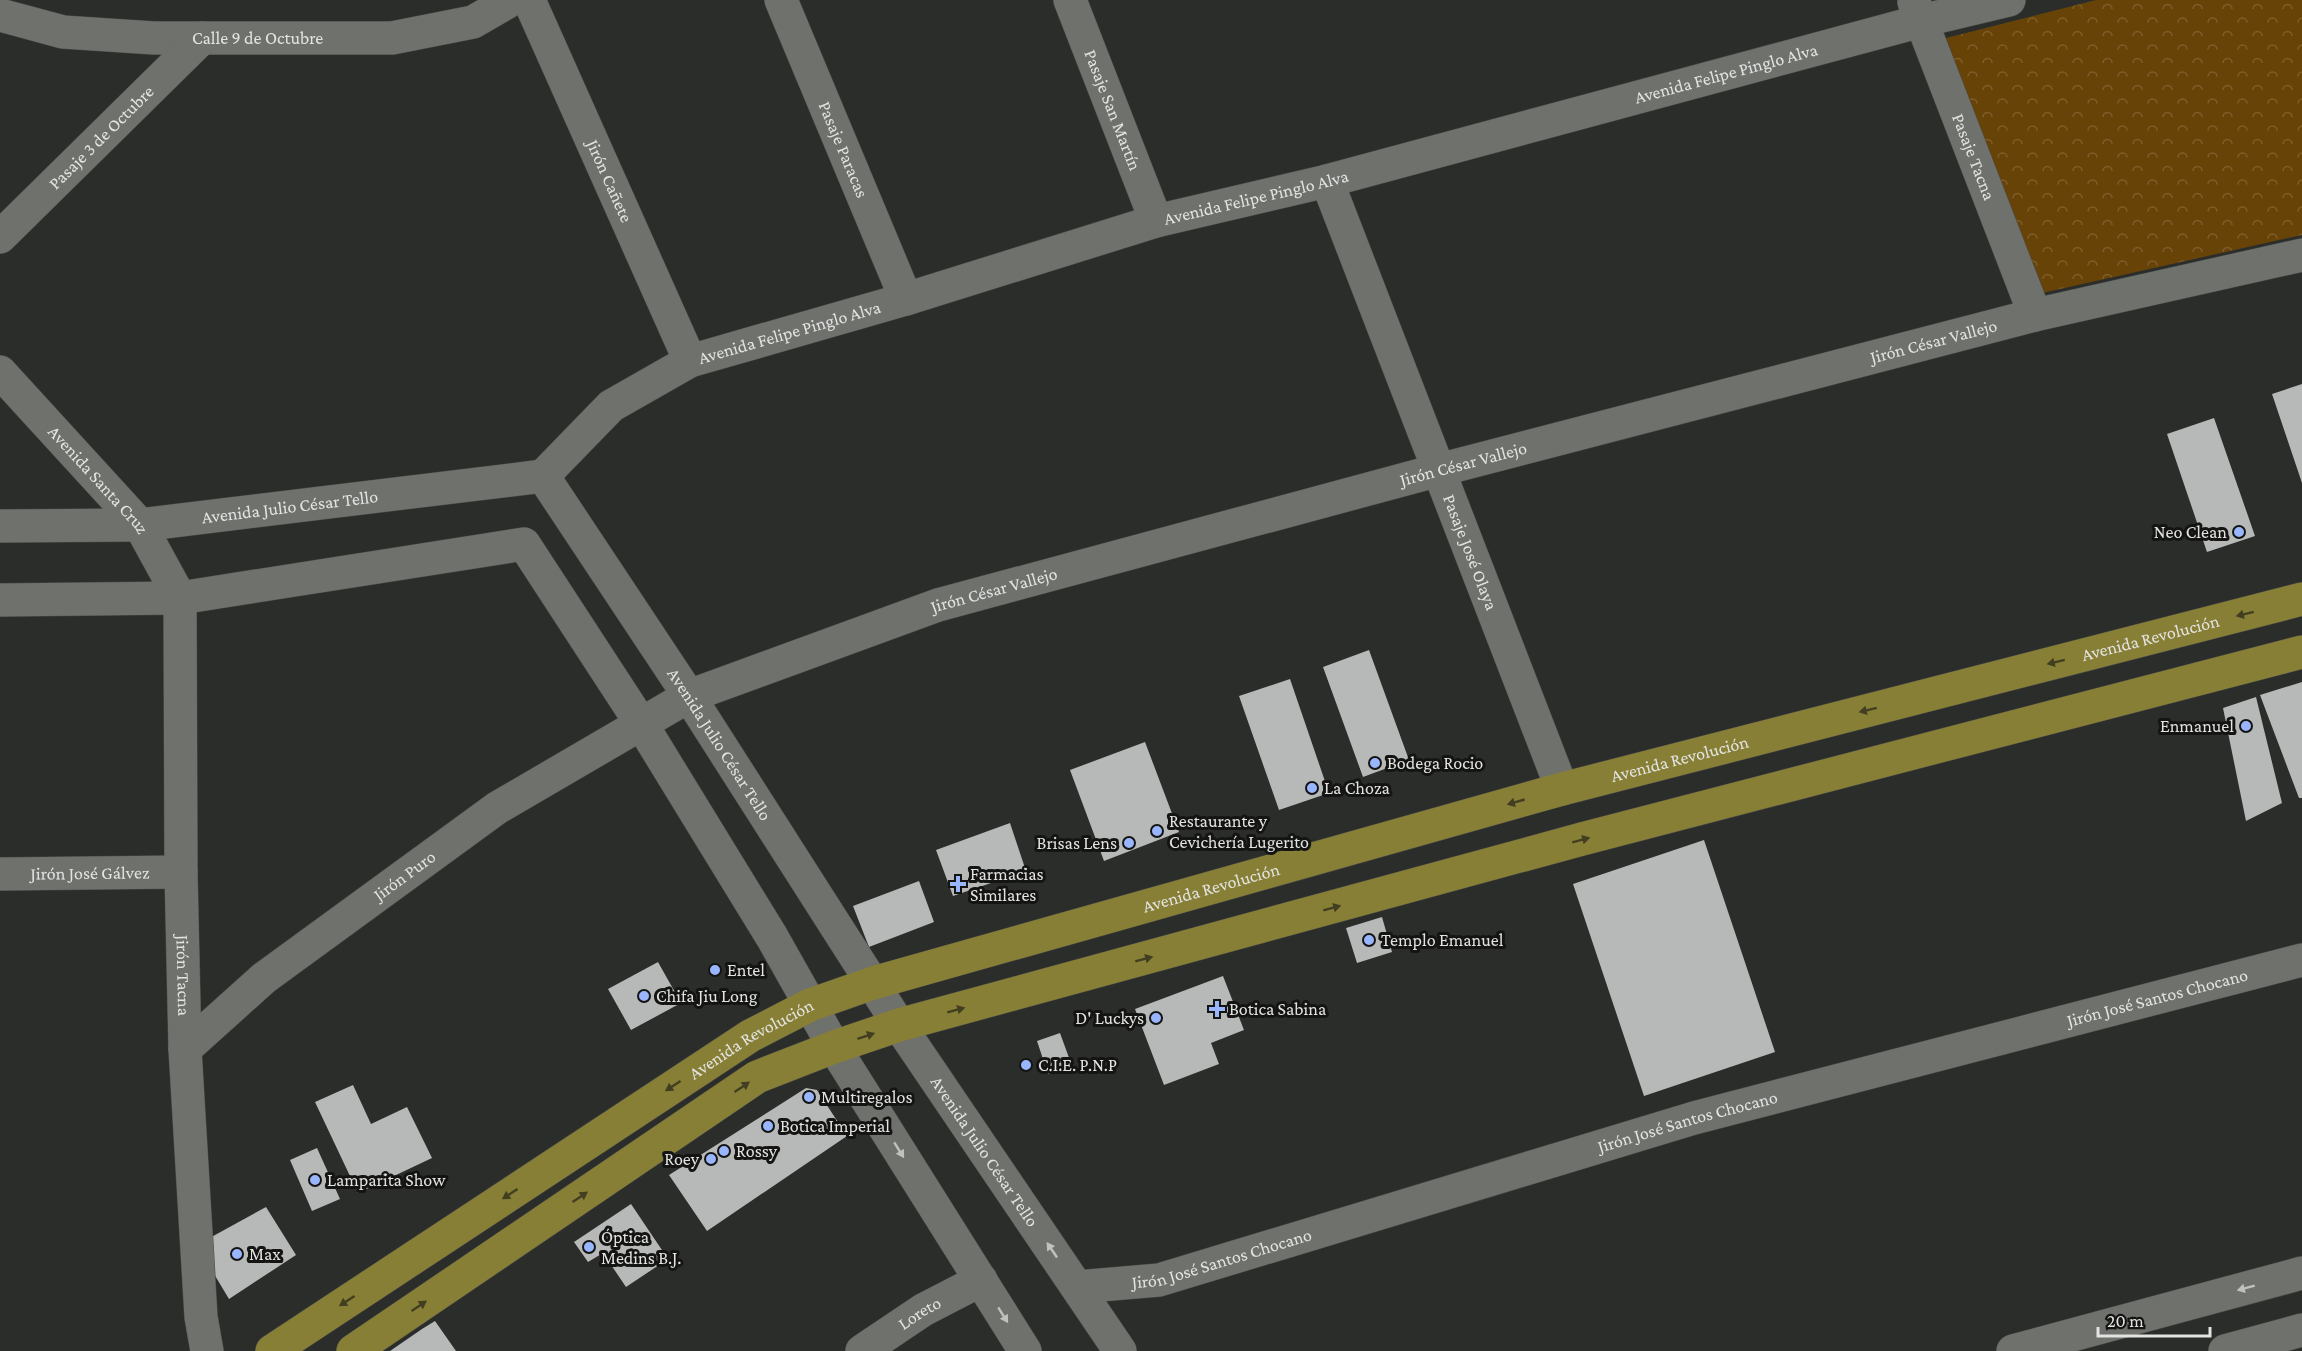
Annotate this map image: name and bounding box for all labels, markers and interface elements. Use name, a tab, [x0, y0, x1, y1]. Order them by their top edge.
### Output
street label: Calle 9 de Octubre	[192, 28, 323, 48]
street label: Avenida Felipe Pinglo Alva	[1632, 39, 1820, 108]
street label: Pasaje San Martín	[1080, 47, 1145, 174]
street label: Pasaje 3 de Octubre	[45, 81, 158, 193]
street label: Pasaje Paracas	[814, 98, 873, 201]
street label: Pasaje Tacna	[1948, 111, 2000, 203]
street label: Jirón Cañete	[582, 135, 637, 225]
street label: Avenida Felipe Pinglo Alva	[1162, 166, 1351, 229]
street label: Avenida Felipe Pinglo Alva	[696, 297, 883, 368]
street label: Jirón César Vallejo	[1866, 315, 1999, 368]
street label: Avenida Santa Cruz	[44, 421, 153, 538]
street label: Jirón César Vallejo	[1396, 438, 1529, 491]
street label: Avenida Julio César Tello	[201, 486, 379, 527]
street label: Pasaje José Olaya	[1439, 492, 1502, 613]
place label: Neo Clean	[2154, 522, 2227, 542]
marker: Neo Clean	[2232, 525, 2246, 539]
street label: Jirón César Vallejo	[926, 563, 1060, 618]
one-way arrow	[2236, 609, 2255, 619]
street label: Avenida Revolución	[2079, 611, 2222, 665]
one-way arrow	[2047, 658, 2065, 667]
street label: Avenida Julio César Tello	[663, 664, 776, 824]
one-way arrow	[1858, 706, 1877, 716]
place label: Enmanuel	[2160, 716, 2234, 736]
marker: Enmanuel	[2239, 719, 2253, 733]
street label: Avenida Revolución	[1609, 731, 1751, 786]
place label: Bodega Rocio	[1387, 753, 1483, 773]
marker: Bodega Rocio	[1368, 756, 1382, 770]
place label: La Choza	[1324, 778, 1390, 798]
marker: La Choza	[1305, 781, 1319, 795]
one-way arrow	[1507, 798, 1525, 807]
place label: Restaurante y Cevichería Lugerito	[1169, 811, 1309, 852]
marker: Restaurante y Cevichería Lugerito	[1150, 824, 1164, 838]
place label: Brisas Lens	[1037, 833, 1117, 853]
one-way arrow	[1572, 835, 1590, 844]
marker: Brisas Lens	[1122, 836, 1136, 850]
street label: Jirón Puro	[368, 846, 439, 906]
street label: Avenida Revolución	[1140, 859, 1282, 917]
street label: Jirón José Gálvez	[28, 862, 150, 884]
place label: Farmacias Similares	[970, 864, 1044, 905]
marker: Farmacias Similares	[951, 877, 965, 891]
one-way arrow	[1323, 902, 1341, 912]
place label: Templo Emanuel	[1381, 930, 1504, 950]
street label: Jirón Tacna	[172, 933, 194, 1016]
marker: Templo Emanuel	[1362, 933, 1376, 947]
one-way arrow	[1135, 954, 1153, 963]
place label: Entel	[727, 960, 765, 980]
marker: Entel	[708, 963, 722, 977]
street label: Jirón José Santos Chocano	[2063, 964, 2250, 1031]
place label: Chifa Jiu Long	[656, 986, 758, 1006]
marker: Chifa Jiu Long	[637, 989, 651, 1003]
street label: Avenida Revolución	[685, 995, 817, 1083]
place label: Botica Sabina	[1229, 999, 1326, 1019]
marker: Botica Sabina	[1210, 1002, 1224, 1016]
one-way arrow	[947, 1005, 965, 1014]
place label: D' Luckys	[1075, 1008, 1144, 1028]
marker: D' Luckys	[1149, 1011, 1163, 1025]
one-way arrow	[858, 1031, 876, 1041]
place label: C.I.E. P.N.P	[1038, 1055, 1117, 1075]
marker: C.I.E. P.N.P	[1019, 1058, 1033, 1072]
street label: Avenida Julio César Tello	[927, 1072, 1043, 1230]
one-way arrow	[665, 1080, 681, 1091]
one-way arrow	[733, 1082, 750, 1093]
place label: Multiregalos	[821, 1087, 912, 1107]
street label: Jirón José Santos Chocano	[1593, 1087, 1780, 1157]
marker: Multiregalos	[802, 1090, 816, 1104]
place label: Botica Imperial	[780, 1116, 890, 1136]
marker: Botica Imperial	[761, 1119, 775, 1133]
place label: Rossy	[736, 1141, 778, 1161]
one-way arrow	[893, 1142, 904, 1158]
marker: Rossy	[717, 1144, 731, 1158]
place label: Roey	[664, 1149, 700, 1169]
marker: Roey	[704, 1152, 718, 1166]
place label: Lamparita Show	[327, 1170, 446, 1190]
marker: Lamparita Show	[308, 1173, 322, 1187]
one-way arrow	[502, 1188, 518, 1199]
one-way arrow	[572, 1191, 588, 1203]
street label: Jirón José Santos Chocano	[1129, 1224, 1314, 1292]
place label: Óptica Medins B.J.	[601, 1227, 681, 1268]
marker: Óptica Medins B.J.	[582, 1240, 596, 1254]
one-way arrow	[1047, 1242, 1058, 1258]
place label: Max	[249, 1244, 281, 1264]
marker: Max	[230, 1247, 244, 1261]
one-way arrow	[2236, 1284, 2255, 1294]
street label: Loreto	[894, 1292, 944, 1334]
one-way arrow	[340, 1295, 356, 1307]
scale bar	[2098, 1300, 2210, 1338]
one-way arrow	[411, 1301, 427, 1312]
one-way arrow	[997, 1307, 1008, 1323]
text: 20 m	[2107, 1311, 2144, 1331]

